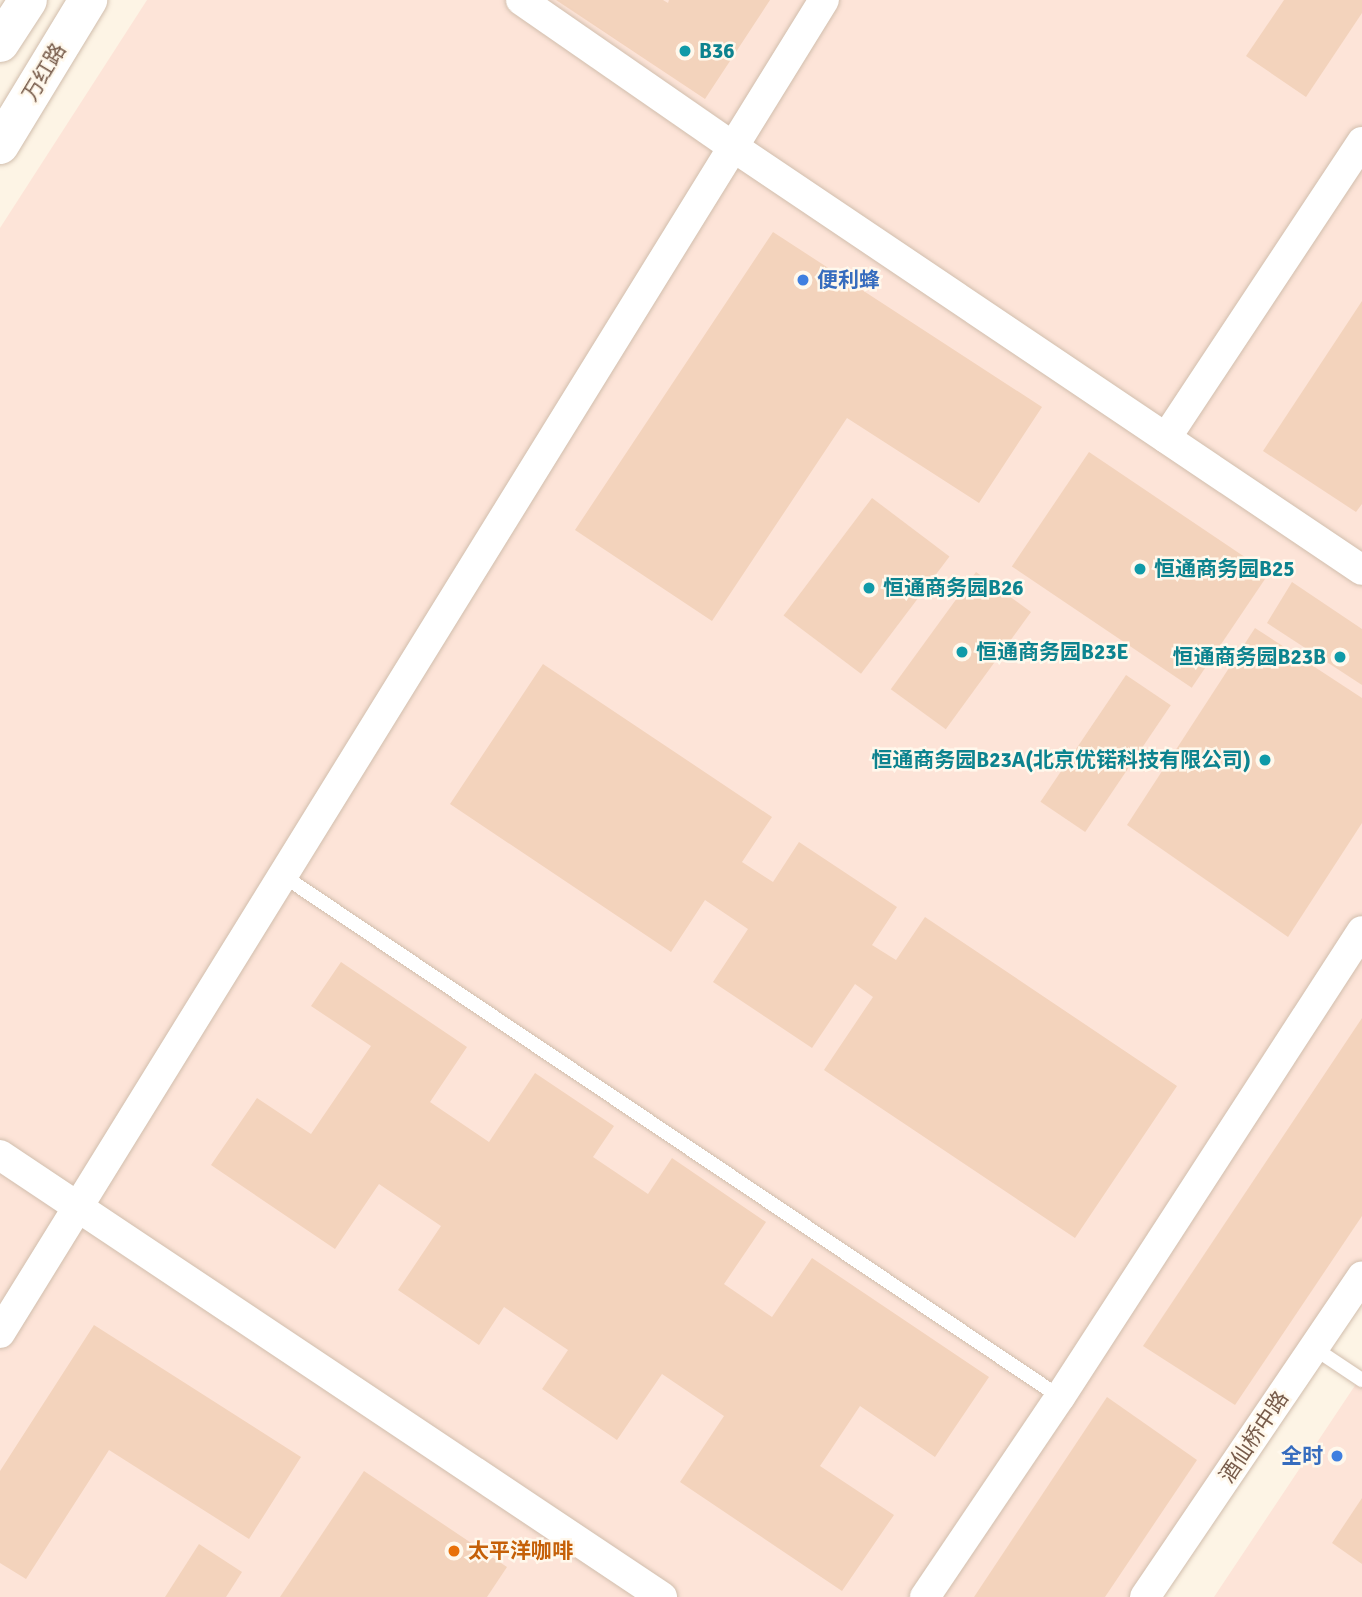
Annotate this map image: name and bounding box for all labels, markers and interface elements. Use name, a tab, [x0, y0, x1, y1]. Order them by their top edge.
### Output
place label: B36	[699, 38, 735, 64]
street label: 万红路	[17, 39, 71, 105]
marker: B36	[677, 43, 693, 59]
place label: 便利蜂	[817, 267, 880, 293]
marker: 便利蜂	[795, 272, 811, 288]
place label: 恒通商务园B25	[1154, 556, 1295, 582]
marker: 恒通商务园B25	[1132, 561, 1148, 577]
place label: 恒通商务园B26	[883, 575, 1024, 601]
marker: 恒通商务园B26	[861, 580, 877, 596]
place label: 恒通商务园B23E	[976, 639, 1129, 665]
marker: 恒通商务园B23E	[954, 644, 970, 660]
place label: 恒通商务园B23B	[1173, 644, 1326, 670]
marker: 恒通商务园B23B	[1332, 649, 1348, 665]
place label: 恒通商务园B23A(北京优锘科技有限公司)	[871, 747, 1251, 773]
marker: 恒通商务园B23A(北京优锘科技有限公司)	[1257, 752, 1273, 768]
street label: 酒仙桥中路	[1214, 1386, 1294, 1488]
place label: 全时	[1281, 1443, 1323, 1469]
marker: 全时	[1329, 1448, 1345, 1464]
place label: 太平洋咖啡	[468, 1538, 573, 1564]
marker: 太平洋咖啡	[446, 1543, 462, 1559]

